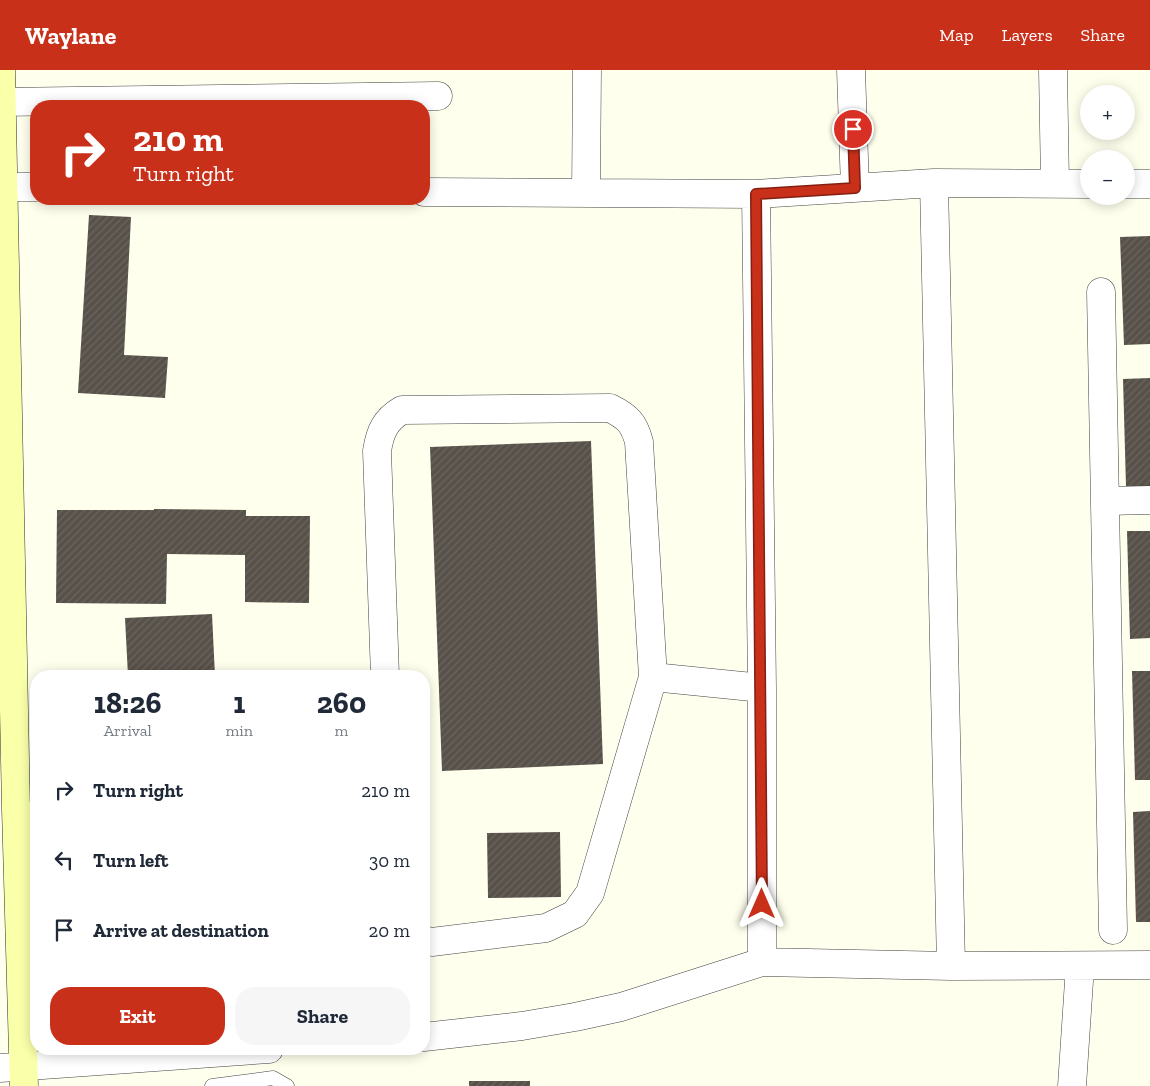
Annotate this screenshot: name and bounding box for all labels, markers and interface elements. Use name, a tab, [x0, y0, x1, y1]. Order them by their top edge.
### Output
text: Waylane	[25, 21, 116, 50]
text: Map	[939, 24, 974, 46]
text: Layers	[1002, 24, 1053, 46]
text: Share	[1081, 24, 1125, 46]
map controls	[1080, 85, 1135, 205]
button: +	[1080, 85, 1135, 140]
pin	[832, 108, 874, 150]
icon: arrive	[839, 115, 867, 143]
text: 210 m	[133, 118, 223, 160]
icon: right	[50, 120, 115, 185]
button: −	[1080, 150, 1135, 205]
text: Turn right	[133, 160, 234, 187]
text: 18:26	[94, 685, 162, 721]
text: 1	[233, 685, 245, 721]
text: 260	[317, 685, 366, 721]
text: Arrival	[104, 721, 152, 740]
text: min	[225, 721, 253, 740]
text: m	[335, 721, 348, 740]
icon: right	[50, 776, 78, 804]
text: Turn right	[93, 779, 183, 802]
text: 210 m	[361, 779, 410, 802]
icon: left	[50, 846, 78, 874]
text: Turn left	[93, 849, 168, 872]
text: 30 m	[369, 849, 410, 872]
position arrow	[735, 877, 787, 929]
icon: arrive	[50, 916, 78, 944]
text: Arrive at destination	[93, 919, 269, 942]
text: 20 m	[369, 919, 410, 942]
button: Exit	[50, 987, 225, 1045]
button: Share	[235, 987, 410, 1045]

